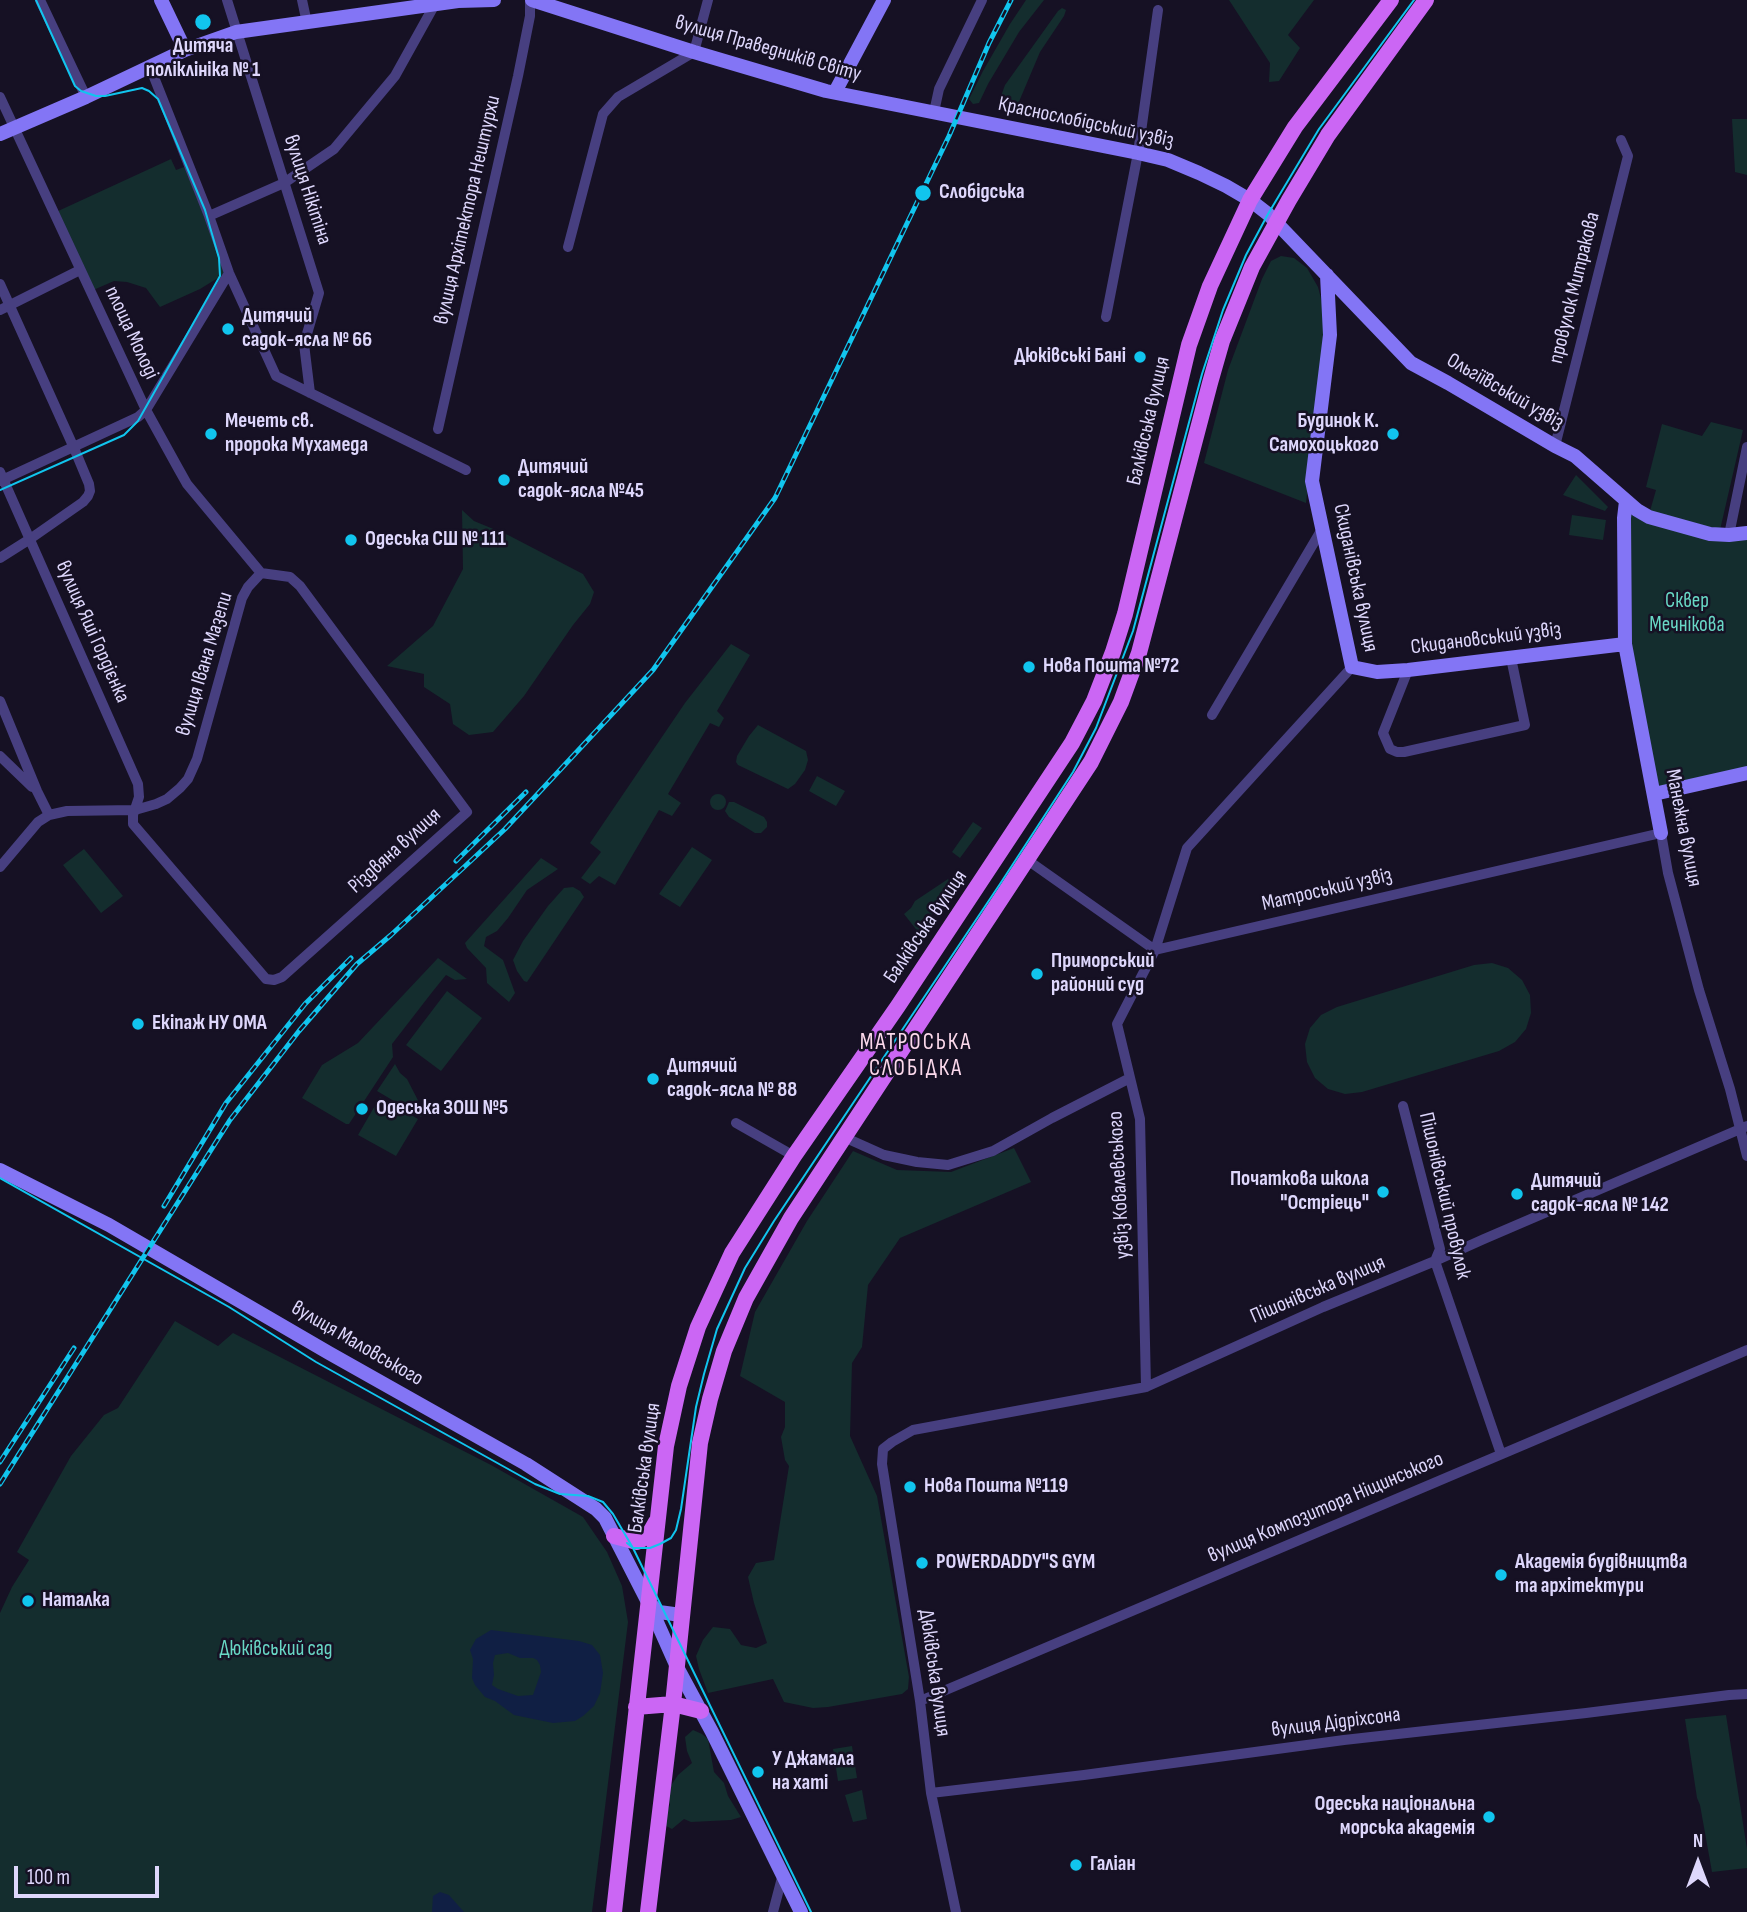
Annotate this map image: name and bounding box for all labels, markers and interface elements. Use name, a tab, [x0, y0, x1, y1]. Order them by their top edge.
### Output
street label: вулиця Праведників Світу	[672, 10, 864, 88]
marker: Дитяча поліклініка № 1	[193, 12, 213, 32]
place label: Дитяча поліклініка № 1	[146, 34, 260, 84]
street label: Краснослобідський узвіз	[996, 92, 1176, 154]
street label: вулиця Архітектора Нештурхи	[429, 93, 507, 327]
street label: вулиця Нікітіна	[277, 132, 337, 248]
place label: Слобідська	[939, 180, 1025, 206]
marker: Слобідська	[913, 183, 933, 203]
street label: провулок Митракова	[1544, 210, 1606, 366]
street label: площа Молоді	[98, 282, 164, 384]
place label: Дитячий садок-ясла № 66	[242, 304, 372, 354]
marker: Дитячий садок-ясла № 66	[220, 321, 236, 337]
place label: Дюківські Бані	[1014, 344, 1126, 370]
street label: Ольгіївський узвіз	[1442, 348, 1568, 436]
marker: Дюківські Бані	[1132, 349, 1148, 365]
street label: Балківська вулиця	[1122, 354, 1176, 488]
place label: Мечеть св. пророка Мухамеда	[225, 409, 368, 459]
place label: Будинок К. Самохоцького	[1269, 409, 1379, 459]
marker: Мечеть св. пророка Мухамеда	[203, 426, 219, 442]
marker: Будинок К. Самохоцького	[1385, 426, 1401, 442]
place label: Дитячий садок-ясла №45	[518, 455, 644, 505]
marker: Дитячий садок-ясла №45	[496, 472, 512, 488]
street label: Скиданівська вулиця	[1327, 502, 1383, 654]
place label: Одеська СШ № 111	[365, 527, 506, 553]
marker: Одеська СШ № 111	[343, 532, 359, 548]
street label: вулиця Яші Гордієнка	[49, 557, 135, 707]
street label: вулиця Івана Мазепи	[171, 589, 239, 739]
park label: Сквер Мечнікова	[1649, 589, 1725, 639]
street label: Скидановський узвіз	[1409, 617, 1563, 661]
place label: Нова Пошта №72	[1043, 654, 1179, 680]
marker: Нова Пошта №72	[1021, 659, 1037, 675]
street label: Манежна вулиця	[1659, 767, 1707, 889]
street label: Різдвяна вулиця	[343, 803, 447, 899]
street label: Матроський узвіз	[1259, 863, 1395, 917]
street label: Балківська вулиця	[879, 866, 973, 988]
place label: Приморський районий суд	[1051, 949, 1154, 999]
marker: Приморський районий суд	[1029, 966, 1045, 982]
place label: Екіпаж НУ ОМА	[152, 1011, 267, 1037]
marker: Екіпаж НУ ОМА	[130, 1016, 146, 1032]
district label: МАТРОСЬКА СЛОБІДКА	[861, 1029, 971, 1083]
place label: Дитячий садок-ясла № 88	[667, 1054, 797, 1104]
marker: Дитячий садок-ясла № 88	[645, 1071, 661, 1087]
place label: Одеська ЗОШ №5	[376, 1096, 508, 1122]
marker: Одеська ЗОШ №5	[354, 1101, 370, 1117]
street label: узвіз Ковалевського	[1104, 1110, 1136, 1260]
street label: Пішонівський провулок	[1413, 1110, 1475, 1282]
place label: Початкова школа "Остріець"	[1230, 1167, 1369, 1217]
place label: Дитячий садок-ясла № 142	[1531, 1169, 1669, 1219]
marker: Початкова школа "Остріець"	[1375, 1184, 1391, 1200]
marker: Дитячий садок-ясла № 142	[1509, 1186, 1525, 1202]
street label: Пішонівська вулиця	[1247, 1250, 1389, 1330]
street label: вулиця Маловського	[287, 1296, 427, 1392]
street label: Балківська вулиця	[623, 1401, 667, 1535]
street label: вулиця Композитора Ніщинського	[1205, 1447, 1447, 1569]
place label: Нова Пошта №119	[924, 1474, 1068, 1500]
marker: Нова Пошта №119	[902, 1479, 918, 1495]
place label: POWERDADDY"S GYM	[936, 1550, 1095, 1576]
place label: Академія будівництва та архітектури	[1515, 1550, 1687, 1600]
marker: POWERDADDY"S GYM	[914, 1555, 930, 1571]
marker: Академія будівництва та архітектури	[1493, 1567, 1509, 1583]
place label: Наталка	[42, 1588, 110, 1614]
marker: Наталка	[20, 1593, 36, 1609]
street label: Дюківська вулиця	[913, 1608, 955, 1738]
park label: Дюківський сад	[220, 1637, 332, 1663]
street label: вулиця Дідріхсона	[1270, 1703, 1402, 1743]
place label: У Джамала на хаті	[772, 1747, 854, 1797]
marker: У Джамала на хаті	[750, 1764, 766, 1780]
place label: Одеська національна морська академія	[1315, 1792, 1475, 1842]
marker: Одеська національна морська академія	[1481, 1809, 1497, 1825]
north arrow	[1663, 1828, 1733, 1898]
text: N	[1693, 1830, 1703, 1853]
place label: Галіан	[1090, 1852, 1136, 1878]
scale bar	[18, 1853, 163, 1897]
marker: Галіан	[1068, 1857, 1084, 1873]
text: 100 m	[27, 1865, 70, 1890]

